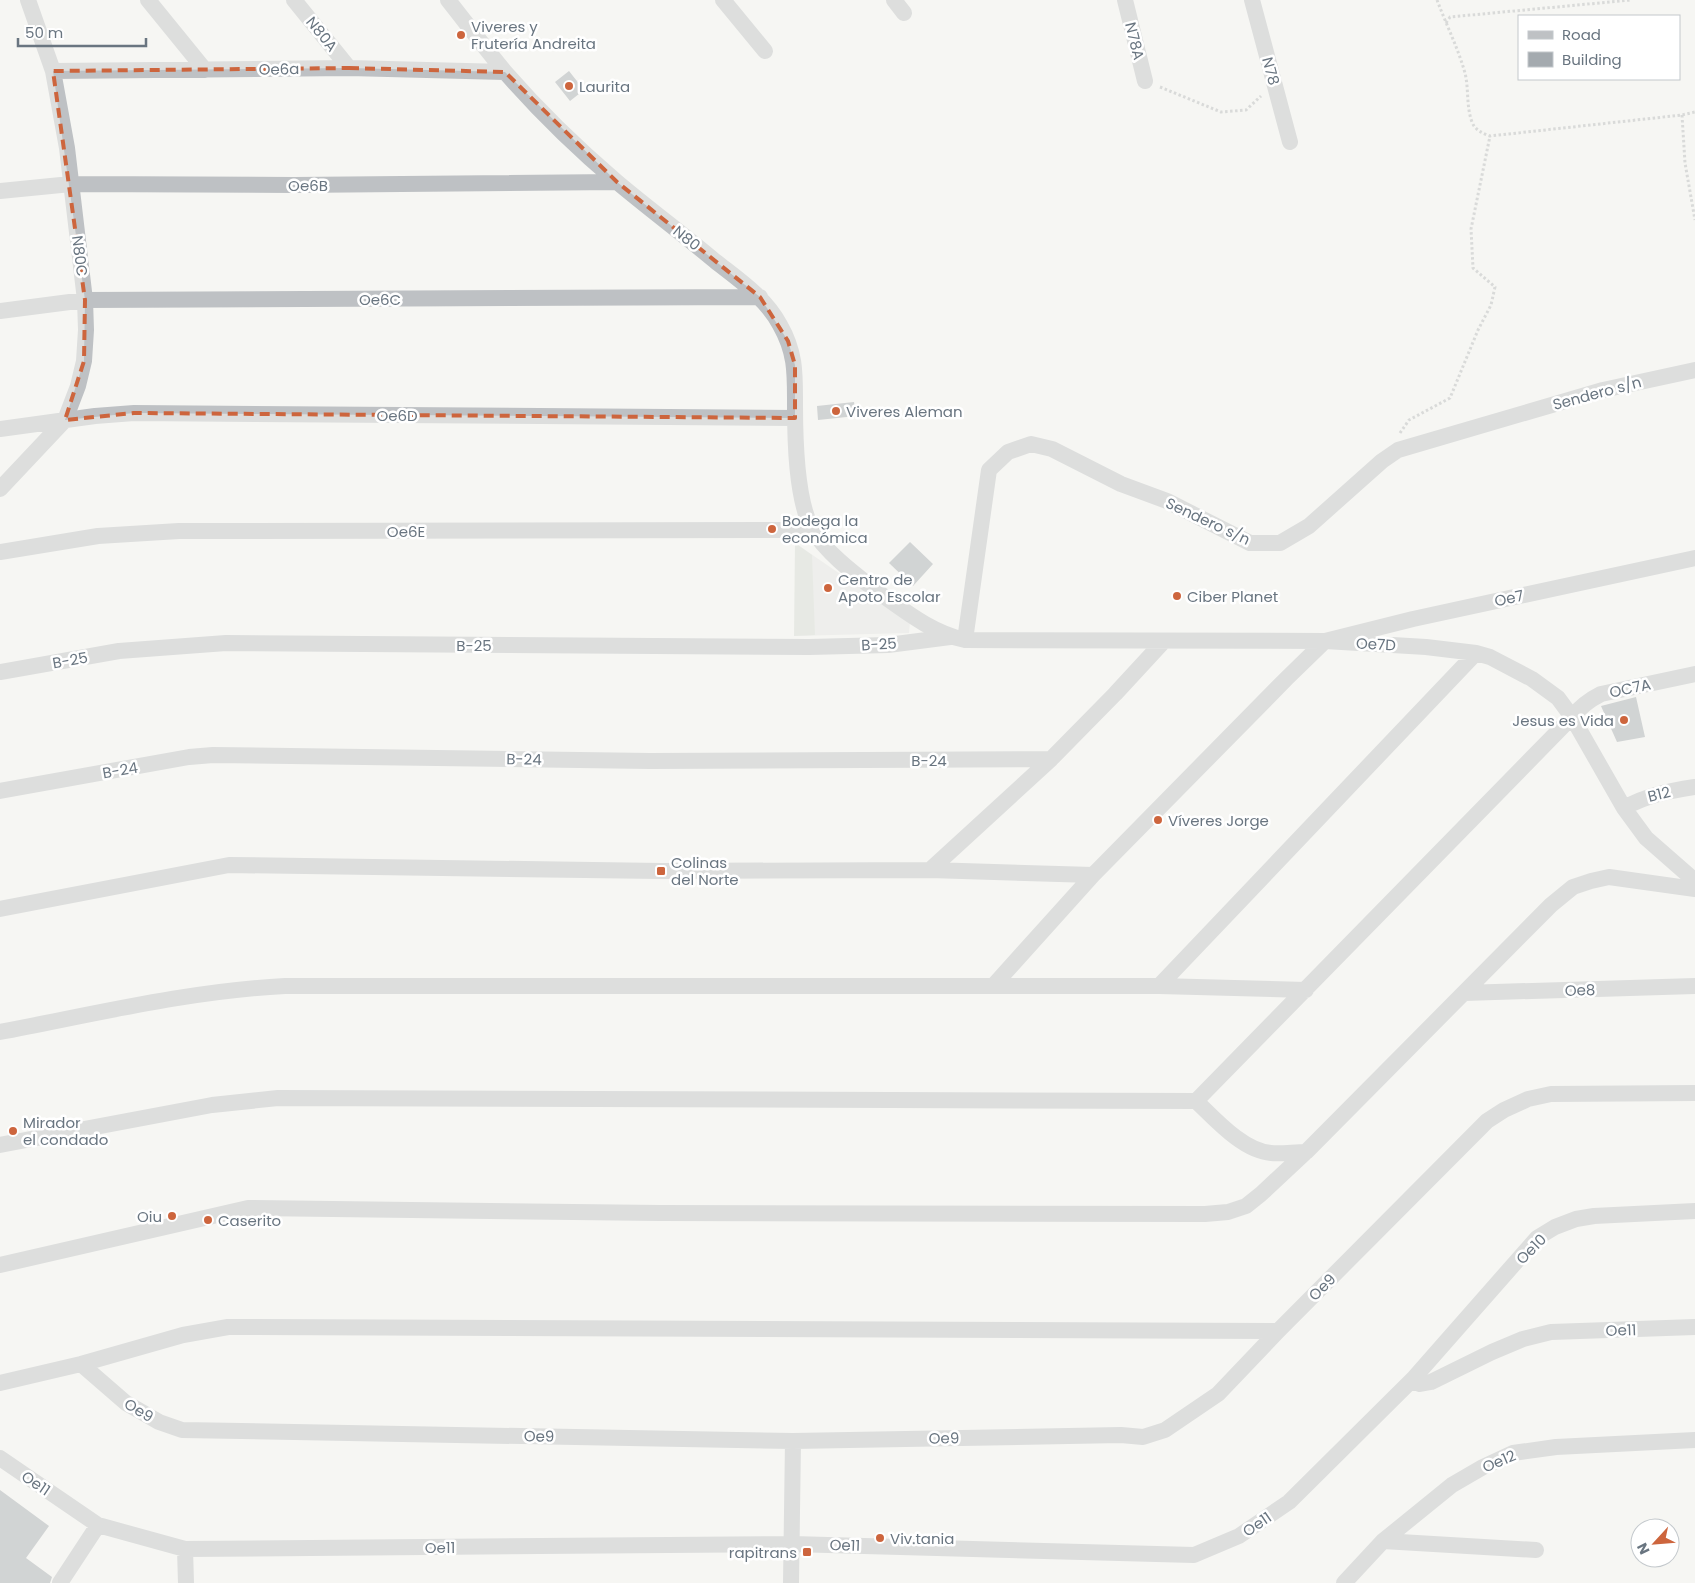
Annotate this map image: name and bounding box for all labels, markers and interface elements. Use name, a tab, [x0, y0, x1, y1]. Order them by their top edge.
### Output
street label: N80A	[301, 12, 343, 56]
scale bar	[18, 15, 145, 47]
legend	[1518, 15, 1680, 80]
place label: Viveres y Frutería Andreita	[471, 16, 596, 54]
street label: N78A	[1120, 20, 1150, 62]
text: 50 m	[25, 22, 63, 43]
text: Road	[1562, 24, 1601, 45]
marker: Viveres y Frutería Andreita	[455, 29, 467, 41]
text: Building	[1562, 49, 1622, 70]
street label: N78	[1257, 55, 1285, 87]
street label: Oe6a	[258, 58, 300, 80]
place label: Laurita	[579, 76, 630, 97]
marker: Laurita	[563, 80, 575, 92]
street label: Oe6B	[288, 175, 328, 196]
street label: N80	[669, 221, 705, 255]
street label: N80C	[67, 234, 93, 278]
street label: Oe6C	[359, 289, 401, 310]
street label: Sendero s/n	[1550, 371, 1644, 415]
place label: Viveres Aleman	[846, 401, 963, 422]
street label: Oe6D	[376, 405, 418, 426]
marker: Viveres Aleman	[830, 405, 842, 417]
street label: Sendero s/n	[1162, 492, 1254, 550]
place label: Bodega la económica	[782, 510, 868, 548]
street label: Oe6E	[387, 521, 425, 542]
marker: Bodega la económica	[766, 523, 778, 535]
place label: Centro de Apoto Escolar	[838, 569, 941, 607]
marker: Centro de Apoto Escolar	[822, 582, 834, 594]
street label: Oe7	[1492, 585, 1526, 611]
place label: Ciber Planet	[1187, 586, 1278, 607]
marker: Ciber Planet	[1171, 590, 1183, 602]
street label: Oe7D	[1356, 632, 1396, 656]
street label: B-25	[861, 633, 897, 655]
street label: B-25	[456, 635, 492, 656]
street label: B-25	[51, 647, 89, 673]
street label: OC7A	[1607, 673, 1653, 703]
place label: Jesus es Vida	[1512, 710, 1614, 731]
marker: Jesus es Vida	[1618, 714, 1630, 726]
street label: B-24	[506, 748, 542, 770]
street label: B-24	[911, 750, 947, 771]
street label: B-24	[101, 757, 139, 783]
street label: B12	[1645, 781, 1673, 807]
place label: Víveres Jorge	[1168, 810, 1269, 831]
marker: Víveres Jorge	[1152, 814, 1164, 826]
place label: Colinas del Norte	[671, 852, 739, 890]
marker: Colinas del Norte	[655, 865, 667, 877]
street label: Oe8	[1564, 979, 1596, 1001]
place label: Mirador el condado	[23, 1112, 108, 1150]
marker: Mirador el condado	[7, 1125, 19, 1137]
place label: Oiu	[137, 1206, 162, 1227]
marker: Oiu	[166, 1210, 178, 1222]
place label: Caserito	[218, 1210, 281, 1231]
marker: Caserito	[202, 1214, 214, 1226]
street label: Oe10	[1511, 1229, 1551, 1269]
street label: Oe9	[1304, 1269, 1340, 1305]
street label: Oe11	[1605, 1319, 1637, 1341]
street label: Oe9	[121, 1393, 157, 1427]
street label: Oe9	[524, 1425, 554, 1447]
street label: Oe9	[929, 1427, 959, 1449]
street label: Oe12	[1479, 1445, 1519, 1477]
street label: Oe11	[17, 1466, 55, 1500]
street label: Oe11	[1238, 1507, 1276, 1541]
north arrow	[1630, 1518, 1680, 1568]
place label: Viv.tania	[890, 1528, 954, 1549]
marker: Viv.tania	[874, 1532, 886, 1544]
street label: Oe11	[829, 1534, 861, 1556]
street label: Oe11	[425, 1537, 455, 1558]
text: N	[1632, 1540, 1655, 1558]
place label: rapitrans	[729, 1542, 797, 1563]
marker: rapitrans	[801, 1546, 813, 1558]

